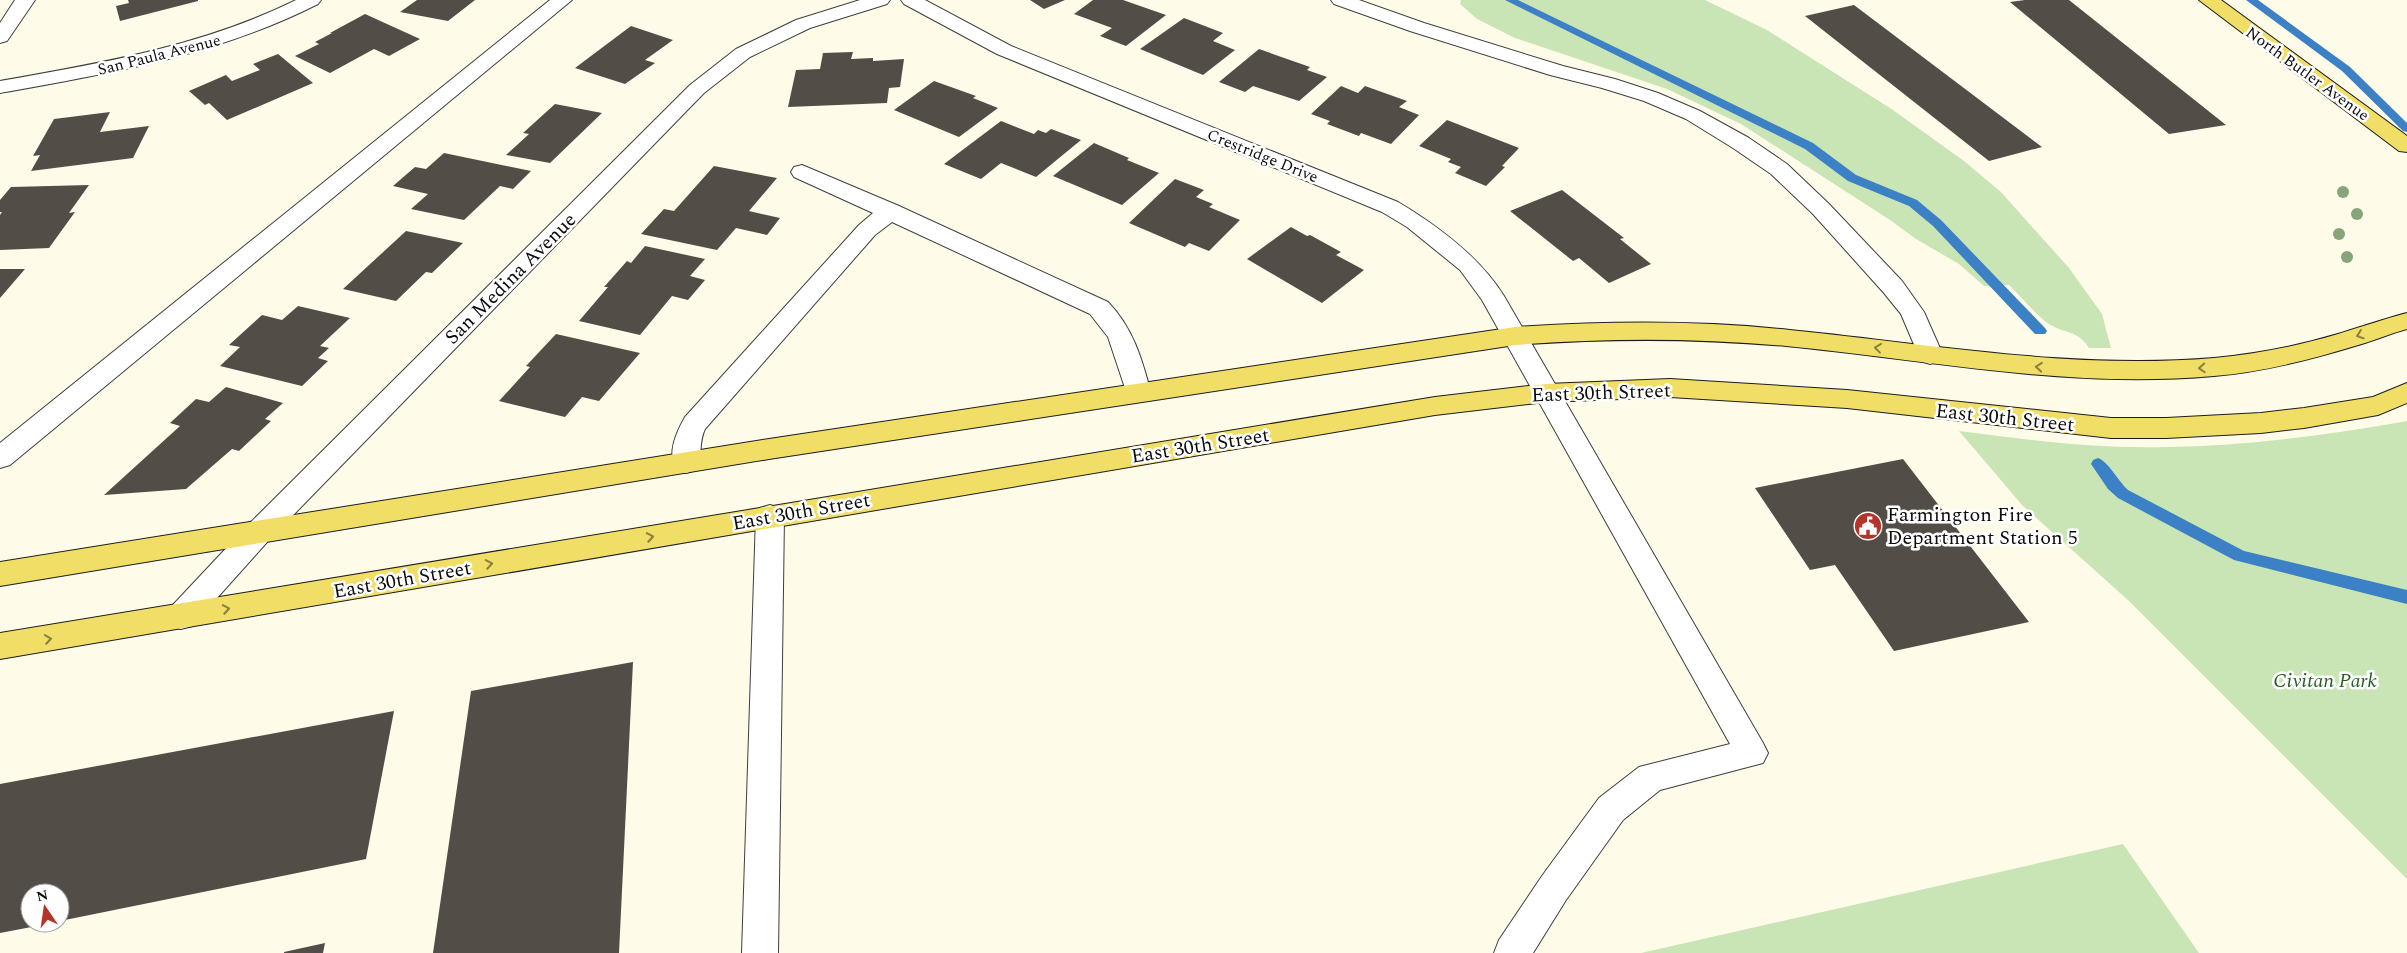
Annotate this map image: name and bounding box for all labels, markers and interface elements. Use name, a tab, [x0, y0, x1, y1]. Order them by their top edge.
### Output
street label: North Butler Avenue	[2241, 21, 2374, 127]
street label: San Paula Avenue	[95, 28, 223, 82]
street label: Crestridge Drive	[1203, 123, 1322, 189]
street label: San Medina Avenue	[438, 206, 584, 352]
one-way arrow	[2357, 329, 2365, 339]
one-way arrow	[1874, 343, 1882, 354]
one-way arrow	[2035, 362, 2043, 373]
one-way arrow	[2197, 362, 2205, 373]
street label: East 30th Street	[1531, 376, 1671, 410]
street label: East 30th Street	[1934, 396, 2076, 440]
street label: East 30th Street	[1129, 420, 1271, 472]
street label: East 30th Street	[730, 485, 872, 539]
place label: Farmington Fire Department Station 5	[1887, 500, 2078, 553]
public building icon: Farmington Fire Department Station 5	[1853, 511, 1883, 541]
one-way arrow	[645, 532, 654, 542]
street label: East 30th Street	[331, 553, 473, 607]
one-way arrow	[486, 559, 494, 570]
one-way arrow	[221, 604, 230, 614]
one-way arrow	[44, 634, 52, 644]
park label: Civitan Park	[2273, 666, 2377, 696]
north arrow	[20, 883, 70, 933]
text: N	[34, 884, 50, 907]

